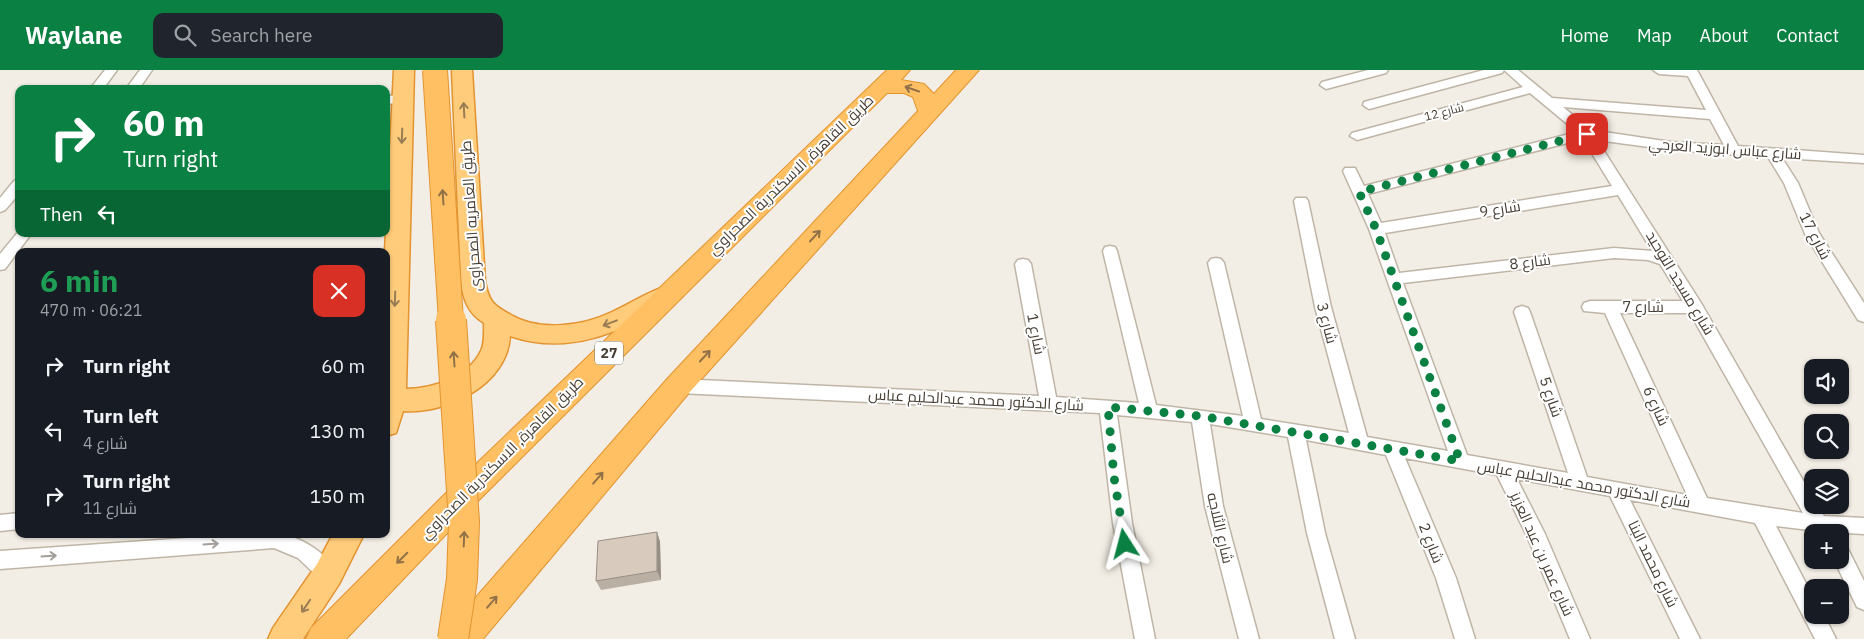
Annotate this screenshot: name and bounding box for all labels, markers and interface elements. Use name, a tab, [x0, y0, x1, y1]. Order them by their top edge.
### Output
search box	[153, 13, 503, 58]
text: Waylane	[25, 19, 123, 51]
icon: search	[171, 21, 199, 49]
text: Search here	[211, 23, 312, 47]
text: Home	[1561, 24, 1609, 47]
text: Map	[1637, 24, 1672, 47]
text: About	[1700, 24, 1748, 47]
text: Contact	[1776, 24, 1839, 47]
one-way arrow	[905, 84, 920, 93]
street label: طريق القاهرة, الاسكندرية الصحراوي	[704, 90, 879, 261]
street label: شارع 12	[1422, 99, 1466, 125]
text: 60 m	[123, 100, 205, 146]
one-way arrow	[460, 102, 469, 118]
icon: right	[40, 105, 105, 170]
pin	[1566, 113, 1608, 155]
icon: arrive	[1573, 120, 1601, 148]
one-way arrow	[397, 128, 406, 144]
street label: شارع عباس ابوزيد العرجي	[1648, 134, 1802, 166]
street label: طريق العامريه الصحراوى	[456, 140, 486, 292]
text: Turn right	[123, 144, 218, 173]
one-way arrow	[438, 189, 447, 205]
street label: شارع 9	[1478, 196, 1522, 223]
icon: left	[93, 200, 121, 228]
text: Then	[40, 202, 83, 226]
street label: شارع 17	[1794, 209, 1835, 264]
street label: شارع مسجد التوحيد	[1640, 227, 1719, 339]
one-way arrow	[809, 230, 821, 243]
street label: شارع 8	[1508, 250, 1552, 275]
text: 6 min	[40, 261, 118, 300]
button: close	[313, 265, 365, 317]
one-way arrow	[391, 290, 400, 306]
street label: شارع 7	[1622, 297, 1664, 318]
text: 470 m · 06:21	[40, 300, 142, 320]
street label: شارع 3	[1311, 300, 1342, 346]
street label: شارع 1	[1021, 312, 1050, 357]
one-way arrow	[603, 319, 619, 328]
road number: 27	[595, 342, 623, 364]
one-way arrow	[699, 349, 711, 362]
one-way arrow	[449, 351, 458, 367]
icon: right	[40, 352, 68, 380]
text: Turn right	[83, 354, 170, 378]
text: 60 m	[321, 354, 365, 378]
map controls	[1804, 359, 1849, 624]
button: sound	[1804, 359, 1849, 404]
street label: طريق القاهرة, الاسكندرية الصحراوي	[416, 372, 589, 545]
street label: شارع 5	[1534, 374, 1567, 420]
street label: شارع 6	[1637, 383, 1674, 430]
street label: شارع الدكتور محمد عبدالحليم عباس	[868, 384, 1084, 417]
text: Turn left	[83, 404, 159, 428]
button: search	[1804, 414, 1849, 459]
icon: left	[40, 417, 68, 445]
text: 130 m	[310, 419, 365, 443]
text: شارع 4	[83, 433, 127, 453]
street label: شارع الدكتور محمد عبدالحليم عباس	[1476, 455, 1692, 514]
text: Turn right	[83, 469, 170, 493]
button: layers	[1804, 469, 1849, 514]
one-way arrow	[592, 472, 604, 485]
icon: right	[40, 482, 68, 510]
text: 150 m	[310, 484, 365, 508]
street label: شارع عمر بن عبد العزيز	[1504, 488, 1578, 620]
street label: شارع الثلاجه	[1201, 491, 1238, 566]
text: شارع 11	[83, 498, 137, 518]
position arrow	[1098, 517, 1150, 569]
street label: شارع محمد البنا	[1622, 517, 1683, 611]
street label: شارع 2	[1413, 520, 1448, 566]
button: +	[1804, 524, 1849, 569]
one-way arrow	[459, 531, 468, 547]
one-way arrow	[202, 539, 218, 549]
one-way arrow	[40, 552, 56, 561]
one-way arrow	[396, 552, 408, 564]
button: −	[1804, 579, 1849, 624]
one-way arrow	[487, 595, 498, 608]
one-way arrow	[301, 599, 312, 613]

